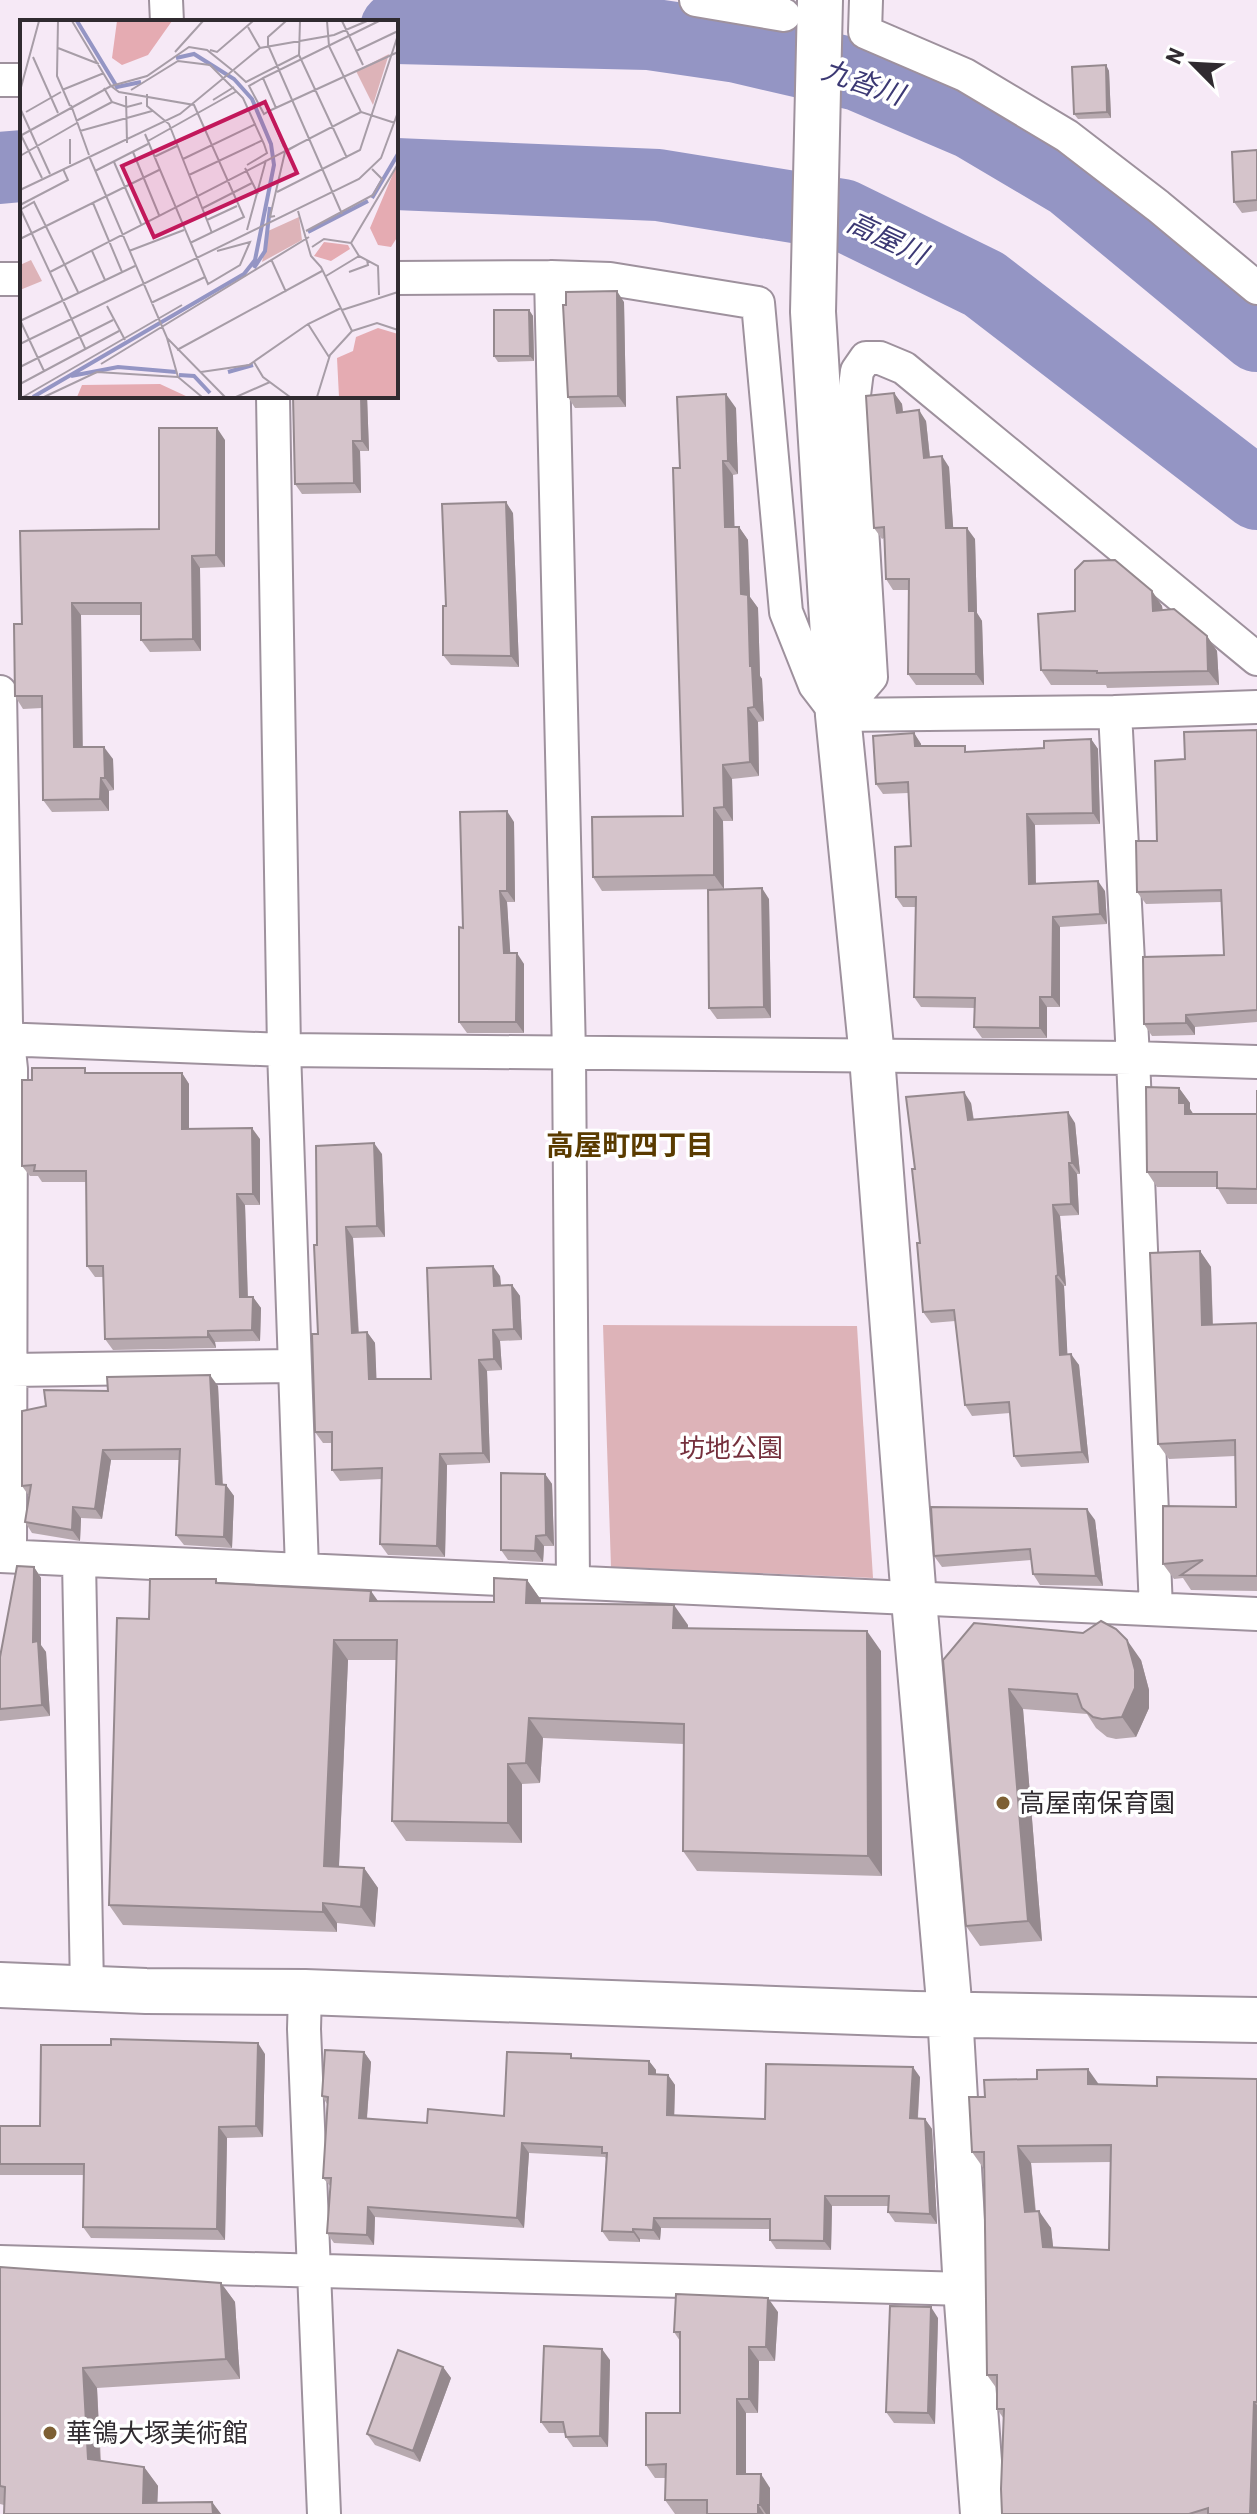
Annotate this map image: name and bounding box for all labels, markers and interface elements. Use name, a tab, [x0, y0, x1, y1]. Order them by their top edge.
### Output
inset map	[20, 20, 398, 398]
north arrow	[1153, 24, 1233, 104]
text: N	[1159, 43, 1189, 67]
water label: 九沓川	[818, 51, 911, 112]
water label: 高屋川	[842, 204, 935, 272]
district label: 高屋町四丁目	[546, 1127, 714, 1161]
park label: 坊地公園	[679, 1431, 783, 1462]
place label: 高屋南保育園	[1019, 1786, 1175, 1817]
marker: 高屋南保育園	[994, 1794, 1012, 1812]
place label: 華鴒大塚美術館	[66, 2416, 248, 2447]
marker: 華鴒大塚美術館	[41, 2424, 59, 2442]

